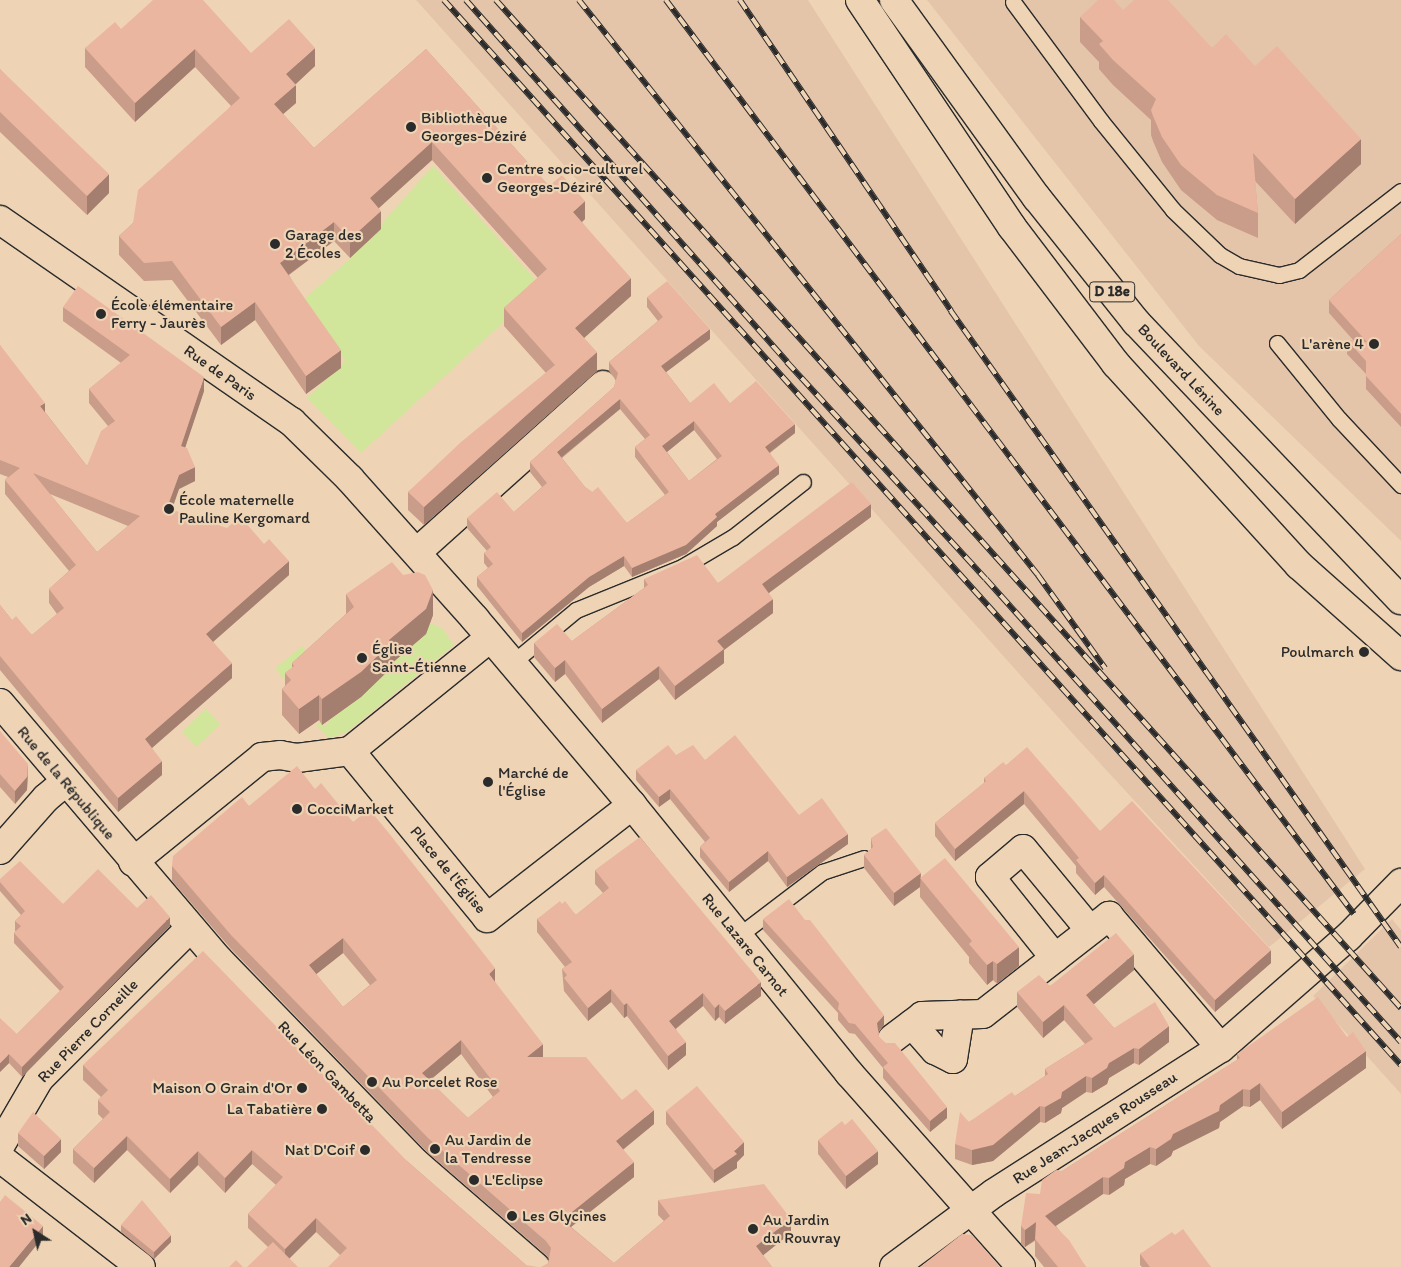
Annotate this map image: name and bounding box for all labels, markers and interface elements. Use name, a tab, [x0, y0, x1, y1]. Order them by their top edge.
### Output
place label: Bibliothèque Georges-Déziré	[421, 108, 527, 146]
marker: Bibliothèque Georges-Déziré	[405, 121, 417, 133]
place label: Centre socio-culturel Georges-Déziré	[497, 159, 643, 197]
marker: Centre socio-culturel Georges-Déziré	[481, 172, 493, 184]
place label: Garage des 2 Écoles	[285, 225, 362, 263]
marker: Garage des 2 Écoles	[269, 238, 281, 250]
road number: D 18e	[1088, 280, 1136, 304]
place label: École élémentaire Ferry - Jaurès	[111, 295, 232, 333]
marker: École élémentaire Ferry - Jaurès	[95, 308, 107, 320]
street label: Boulevard Lénine	[1133, 320, 1229, 420]
place label: L'arène 4	[1301, 334, 1364, 354]
marker: L'arène 4	[1368, 338, 1380, 350]
street label: Rue de Paris	[180, 341, 260, 405]
place label: École maternelle Pauline Kergomard	[179, 490, 310, 528]
marker: École maternelle Pauline Kergomard	[163, 503, 175, 515]
place label: Église Saint-Étienne	[372, 639, 467, 677]
place label: Poulmarch	[1281, 642, 1354, 662]
marker: Poulmarch	[1358, 646, 1370, 658]
marker: Église Saint-Étienne	[356, 652, 368, 664]
street label: Rue de la République	[13, 722, 119, 844]
place label: Marché de l'Église	[498, 763, 569, 801]
marker: Marché de l'Église	[482, 776, 494, 788]
place label: CocciMarket	[307, 799, 394, 819]
marker: CocciMarket	[291, 803, 303, 815]
street label: Place de l'Église	[406, 822, 490, 918]
street label: Rue Lazare Carnot	[698, 890, 792, 1000]
street label: Rue Pierre Corneille	[34, 975, 142, 1087]
street label: Rue Léon Gambetta	[273, 1017, 381, 1127]
street label: Rue Jean-Jacques Rousseau	[1009, 1068, 1181, 1188]
place label: Au Porcelet Rose	[382, 1072, 497, 1092]
marker: Au Porcelet Rose	[366, 1076, 378, 1088]
place label: Maison O Grain d'Or	[153, 1078, 292, 1098]
marker: Maison O Grain d'Or	[296, 1082, 308, 1094]
place label: La Tabatière	[228, 1099, 312, 1119]
marker: La Tabatière	[316, 1103, 328, 1115]
place label: Au Jardin de la Tendresse	[445, 1130, 531, 1168]
place label: Nat D'Coif	[284, 1140, 355, 1160]
marker: Au Jardin de la Tendresse	[429, 1143, 441, 1155]
marker: Nat D'Coif	[359, 1144, 371, 1156]
place label: L'Eclipse	[484, 1170, 543, 1190]
marker: L'Eclipse	[468, 1174, 480, 1186]
place label: Les Glycines	[522, 1206, 607, 1226]
north arrow	[10, 1207, 60, 1257]
text: N	[17, 1210, 35, 1229]
marker: Les Glycines	[506, 1210, 518, 1222]
place label: Au Jardin du Rouvray	[763, 1210, 840, 1248]
marker: Au Jardin du Rouvray	[747, 1223, 759, 1235]

